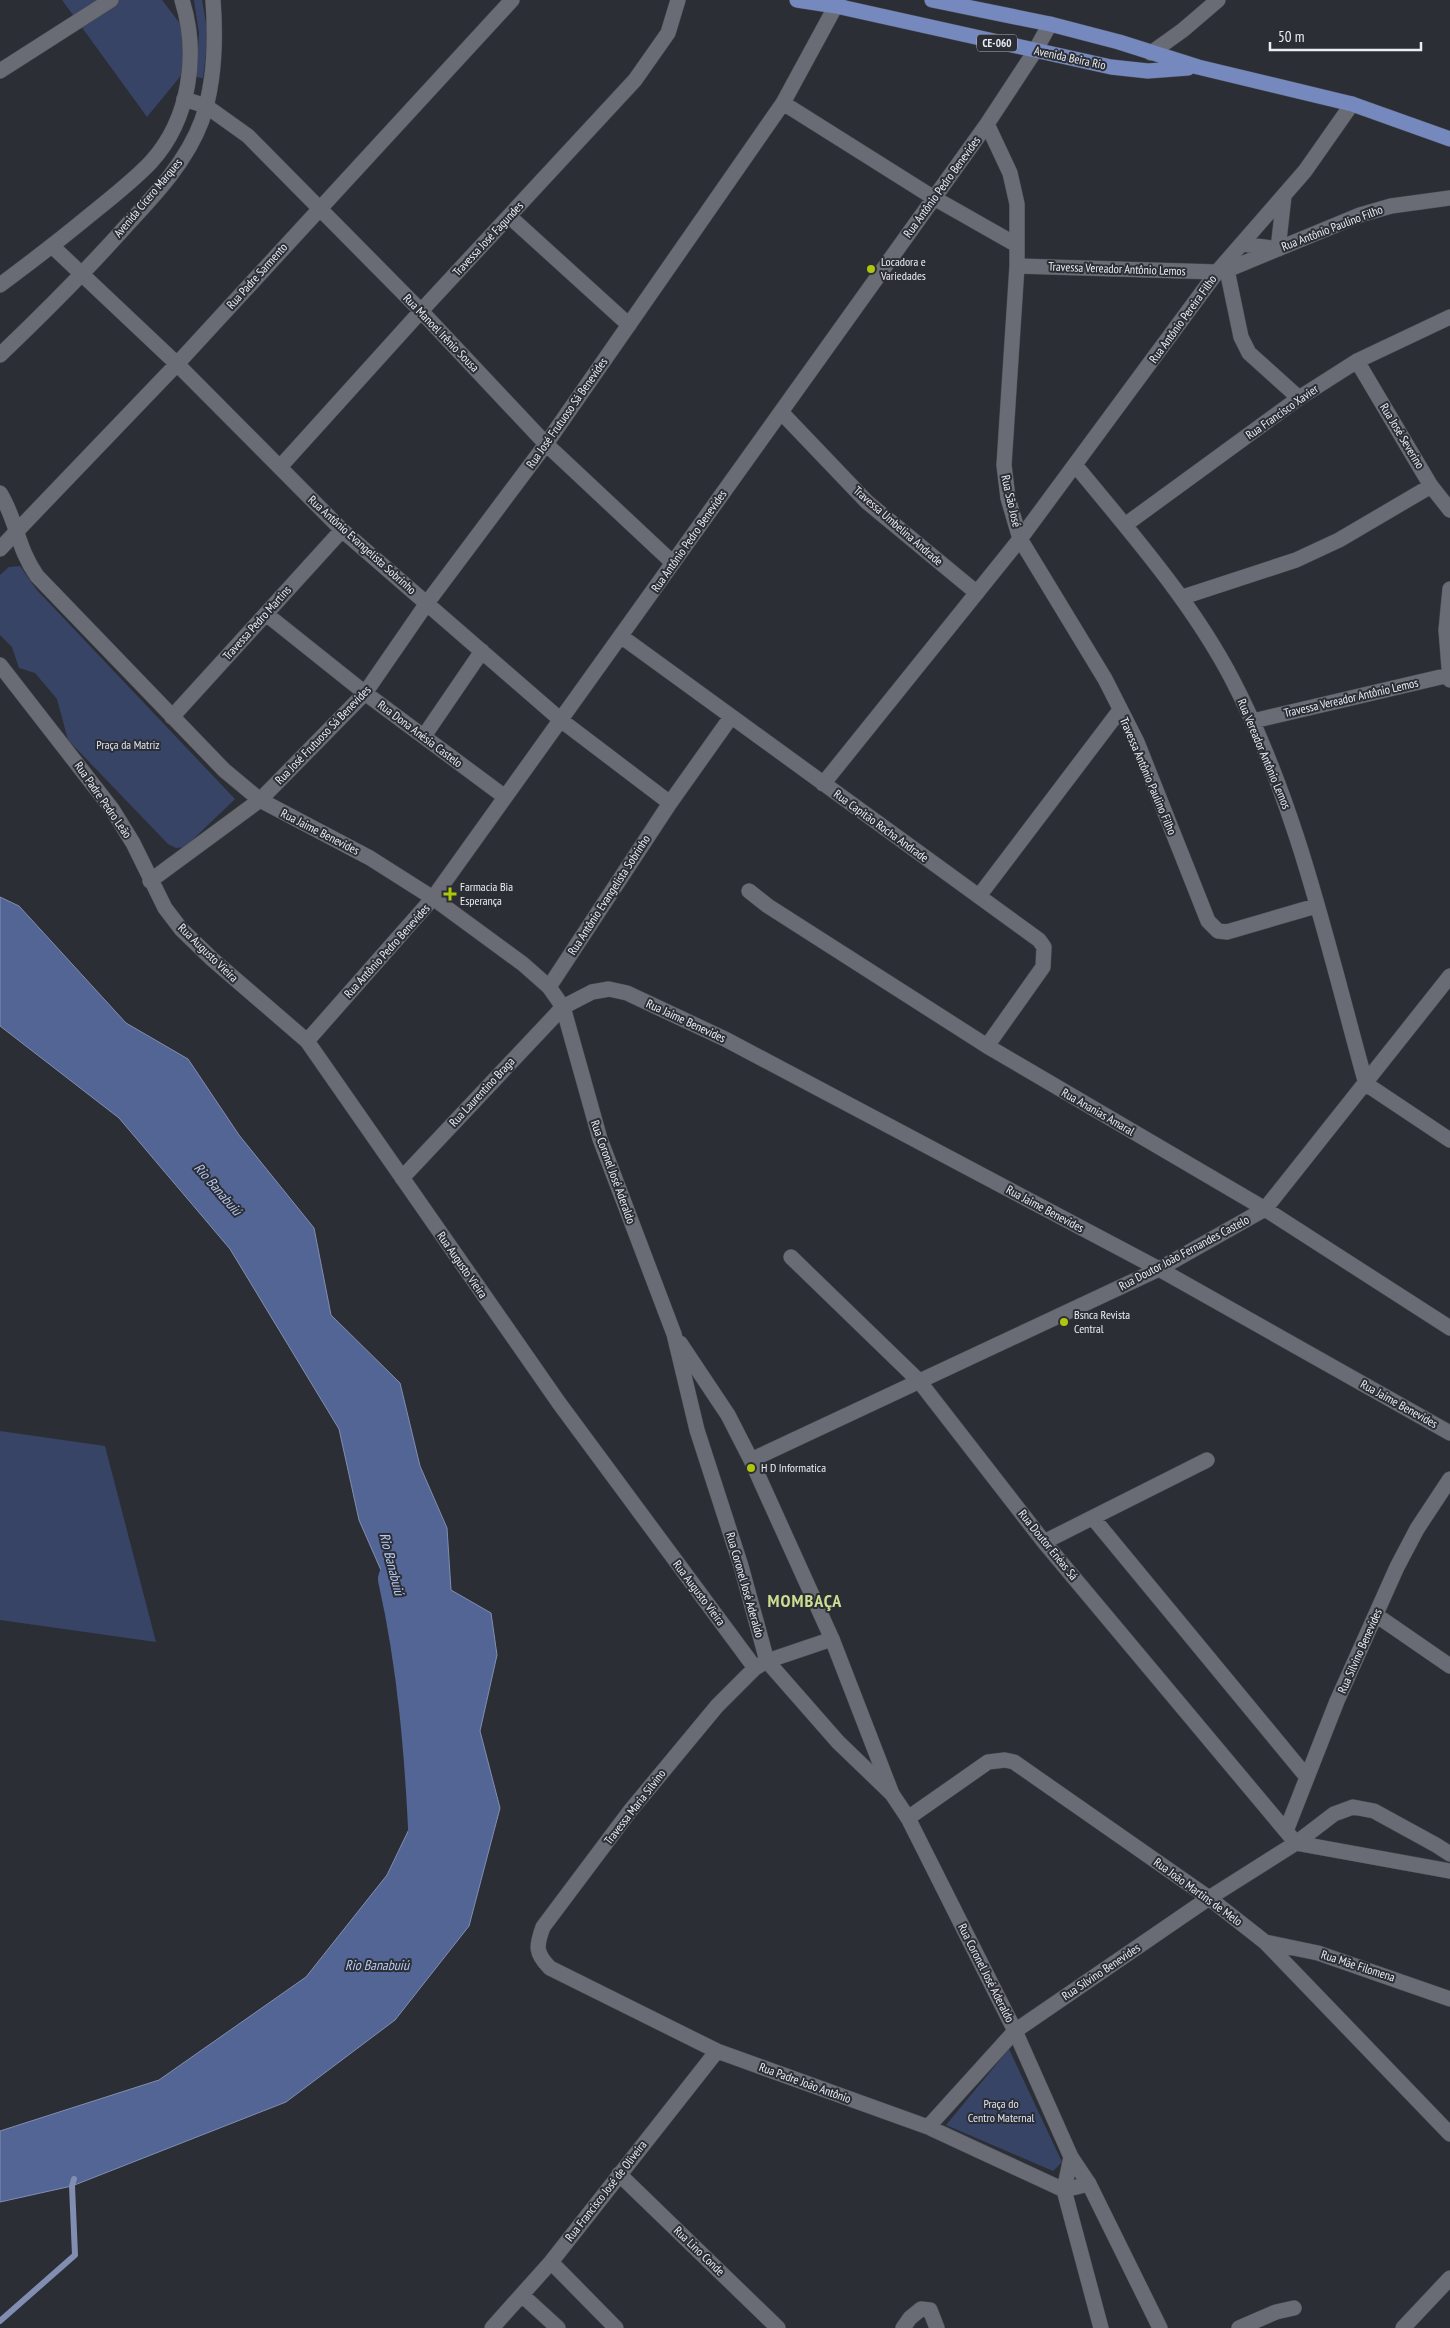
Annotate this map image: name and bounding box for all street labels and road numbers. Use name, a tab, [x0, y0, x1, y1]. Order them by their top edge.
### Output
road number: CE-060	[977, 34, 1017, 52]
street label: Avenida Beira Rio	[1033, 43, 1107, 72]
street label: Rua Antônio Pedro Benevides	[900, 133, 983, 240]
street label: Avenida Cícero Marques	[110, 155, 185, 240]
street label: Travessa José Fagundes	[449, 198, 526, 279]
street label: Rua Antônio Paulino Filho	[1279, 201, 1385, 254]
street label: Rua Padre Sarmento	[223, 239, 290, 312]
street label: Travessa Vereador Antônio Lemos	[1048, 259, 1186, 278]
street label: Rua Antônio Pereira Filho	[1146, 272, 1220, 366]
street label: Rua Manoel Irênio Sousa	[400, 291, 483, 375]
street label: Rua José Frutuoso Sá Benevides	[523, 355, 610, 471]
street label: Rua Francisco Xavier	[1243, 381, 1321, 442]
street label: Rua José Severino	[1377, 400, 1428, 471]
street label: Rua São José	[998, 473, 1025, 528]
street label: Travessa Umbelina Andrade	[850, 483, 946, 569]
street label: Rua Antônio Pedro Benevides	[648, 487, 730, 595]
street label: Rua Antônio Evangelista Sobrinho	[305, 492, 419, 597]
street label: Travessa Pedro Martins	[219, 582, 294, 663]
street label: Travessa Vereador Antônio Lemos	[1282, 675, 1420, 720]
street label: Rua José Frutuoso Sá Benevides	[272, 682, 374, 787]
street label: Rua Vereador Antônio Lemos	[1234, 696, 1294, 811]
street label: Rua Dona Anésia Castelo	[375, 697, 466, 770]
street label: Travessa Antônio Paulino Filho	[1117, 715, 1180, 837]
street label: Rua Padre Pedro Leão	[72, 759, 135, 841]
street label: Rua Capitão Rocha Andrade	[831, 786, 932, 865]
street label: Rua Jaime Benevides	[278, 805, 362, 858]
street label: Rua Antônio Evangelista Sobrinho	[564, 832, 653, 958]
street label: Rua Antônio Pedro Benevides	[340, 901, 433, 1001]
street label: Rua Augusto Vieira	[175, 920, 242, 985]
street label: Rua Jaime Benevides	[644, 996, 728, 1046]
street label: Rua Laurentino Braga	[446, 1054, 518, 1129]
street label: Rua Ananias Amaral	[1059, 1085, 1138, 1139]
street label: Rua Coronel José Aderaldo	[588, 1118, 639, 1226]
street label: Rua Jaime Benevides	[1004, 1182, 1087, 1235]
street label: Rua Doutor João Fernandes Castelo	[1116, 1212, 1252, 1293]
street label: Rua Augusto Vieira	[434, 1229, 491, 1301]
street label: Rua Jaime Benevides	[1358, 1376, 1441, 1431]
street label: Rua Doutor Enéas Sá	[1016, 1507, 1081, 1583]
street label: Rua Coronel José Aderaldo	[723, 1530, 768, 1639]
street label: Rua Augusto Vieira	[670, 1557, 729, 1628]
street label: Rua Silvino Benevides	[1334, 1606, 1385, 1696]
street label: Travessa Maria Silvino	[601, 1766, 669, 1847]
street label: Rua João Martins de Melo	[1151, 1854, 1246, 1929]
street label: Rua Coronel José Aderaldo	[955, 1921, 1018, 2025]
street label: Rua Silvino Benevides	[1059, 1940, 1143, 2003]
street label: Rua Mãe Filomena	[1319, 1947, 1397, 1985]
street label: Rua Padre João Antônio	[757, 2059, 853, 2106]
street label: Rua Francisco José de Oliveira	[562, 2137, 650, 2244]
street label: Rua Lino Conde	[671, 2223, 728, 2279]

